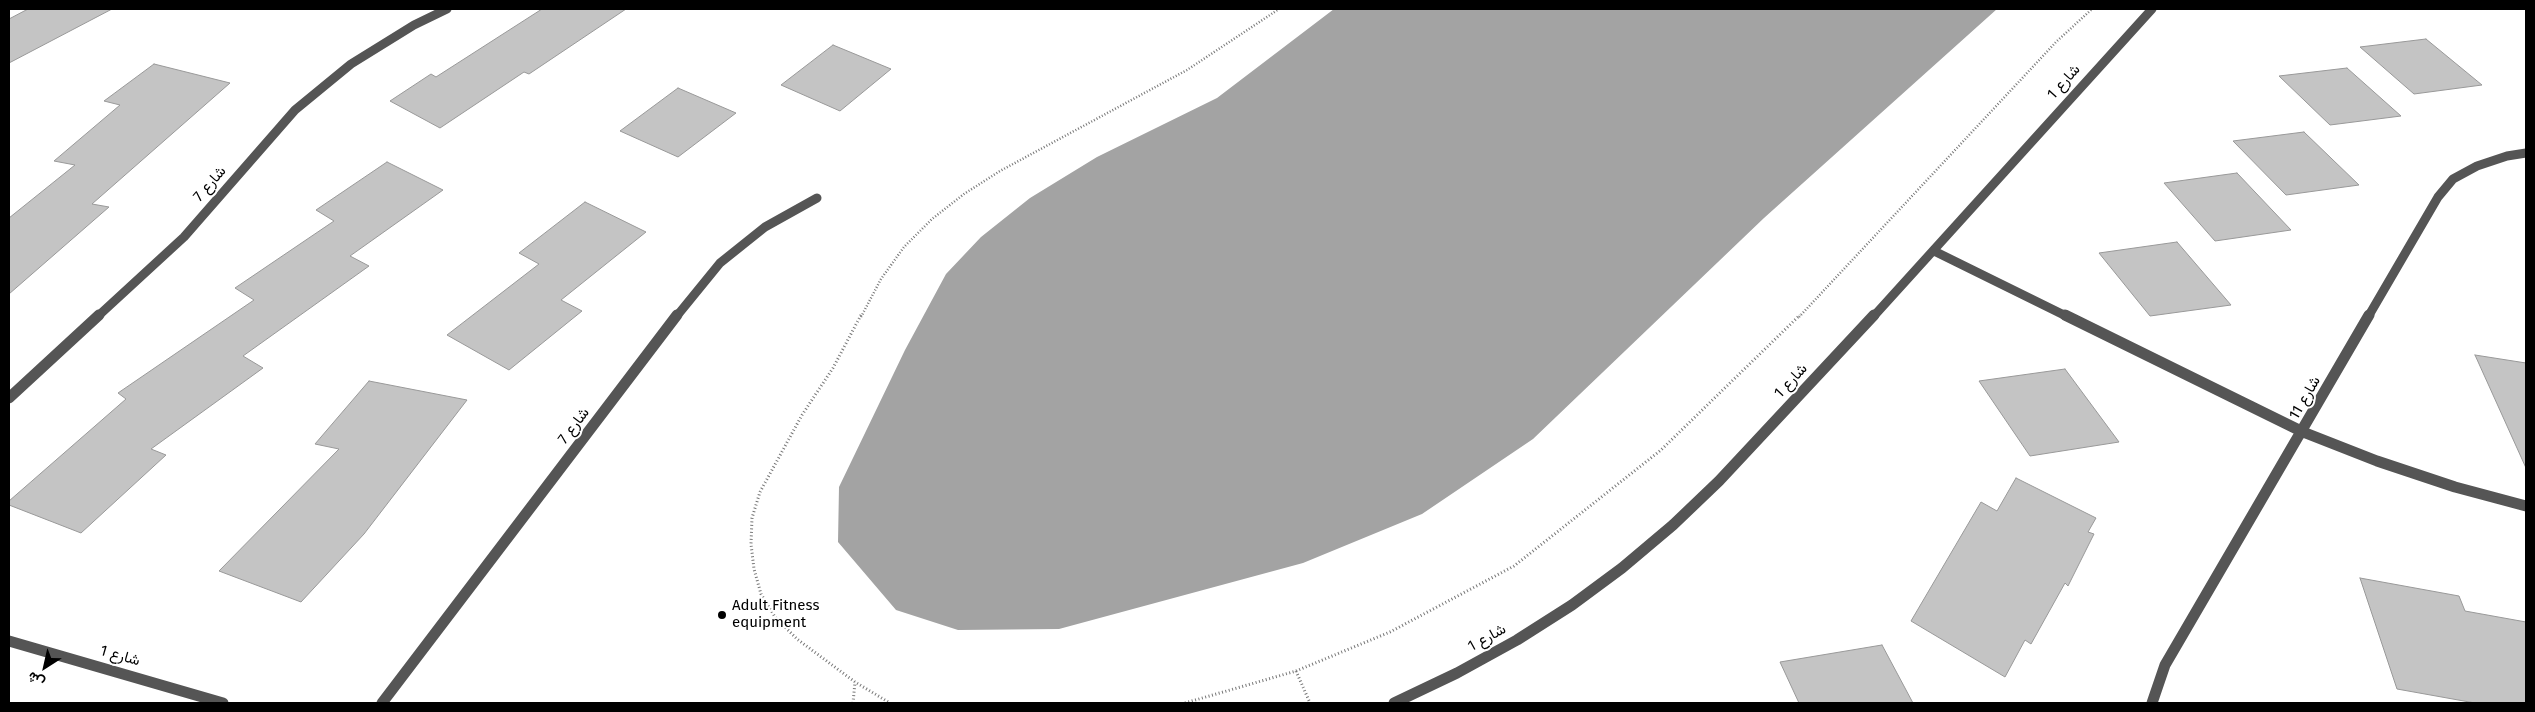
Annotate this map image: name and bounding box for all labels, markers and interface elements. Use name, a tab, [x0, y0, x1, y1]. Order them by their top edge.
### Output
street label: شارع 1	[2044, 61, 2084, 103]
street label: شارع 7	[190, 163, 230, 205]
street label: شارع 1	[1771, 360, 1811, 402]
street label: شارع 11	[2285, 373, 2325, 423]
street label: شارع 7	[555, 404, 593, 448]
place label: Adult Fitness equipment	[732, 597, 819, 632]
marker: Adult Fitness equipment	[716, 609, 728, 621]
street label: شارع 1	[1465, 620, 1509, 656]
north arrow	[20, 642, 70, 692]
street label: شارع 1	[98, 642, 142, 670]
text: ش	[24, 668, 48, 691]

